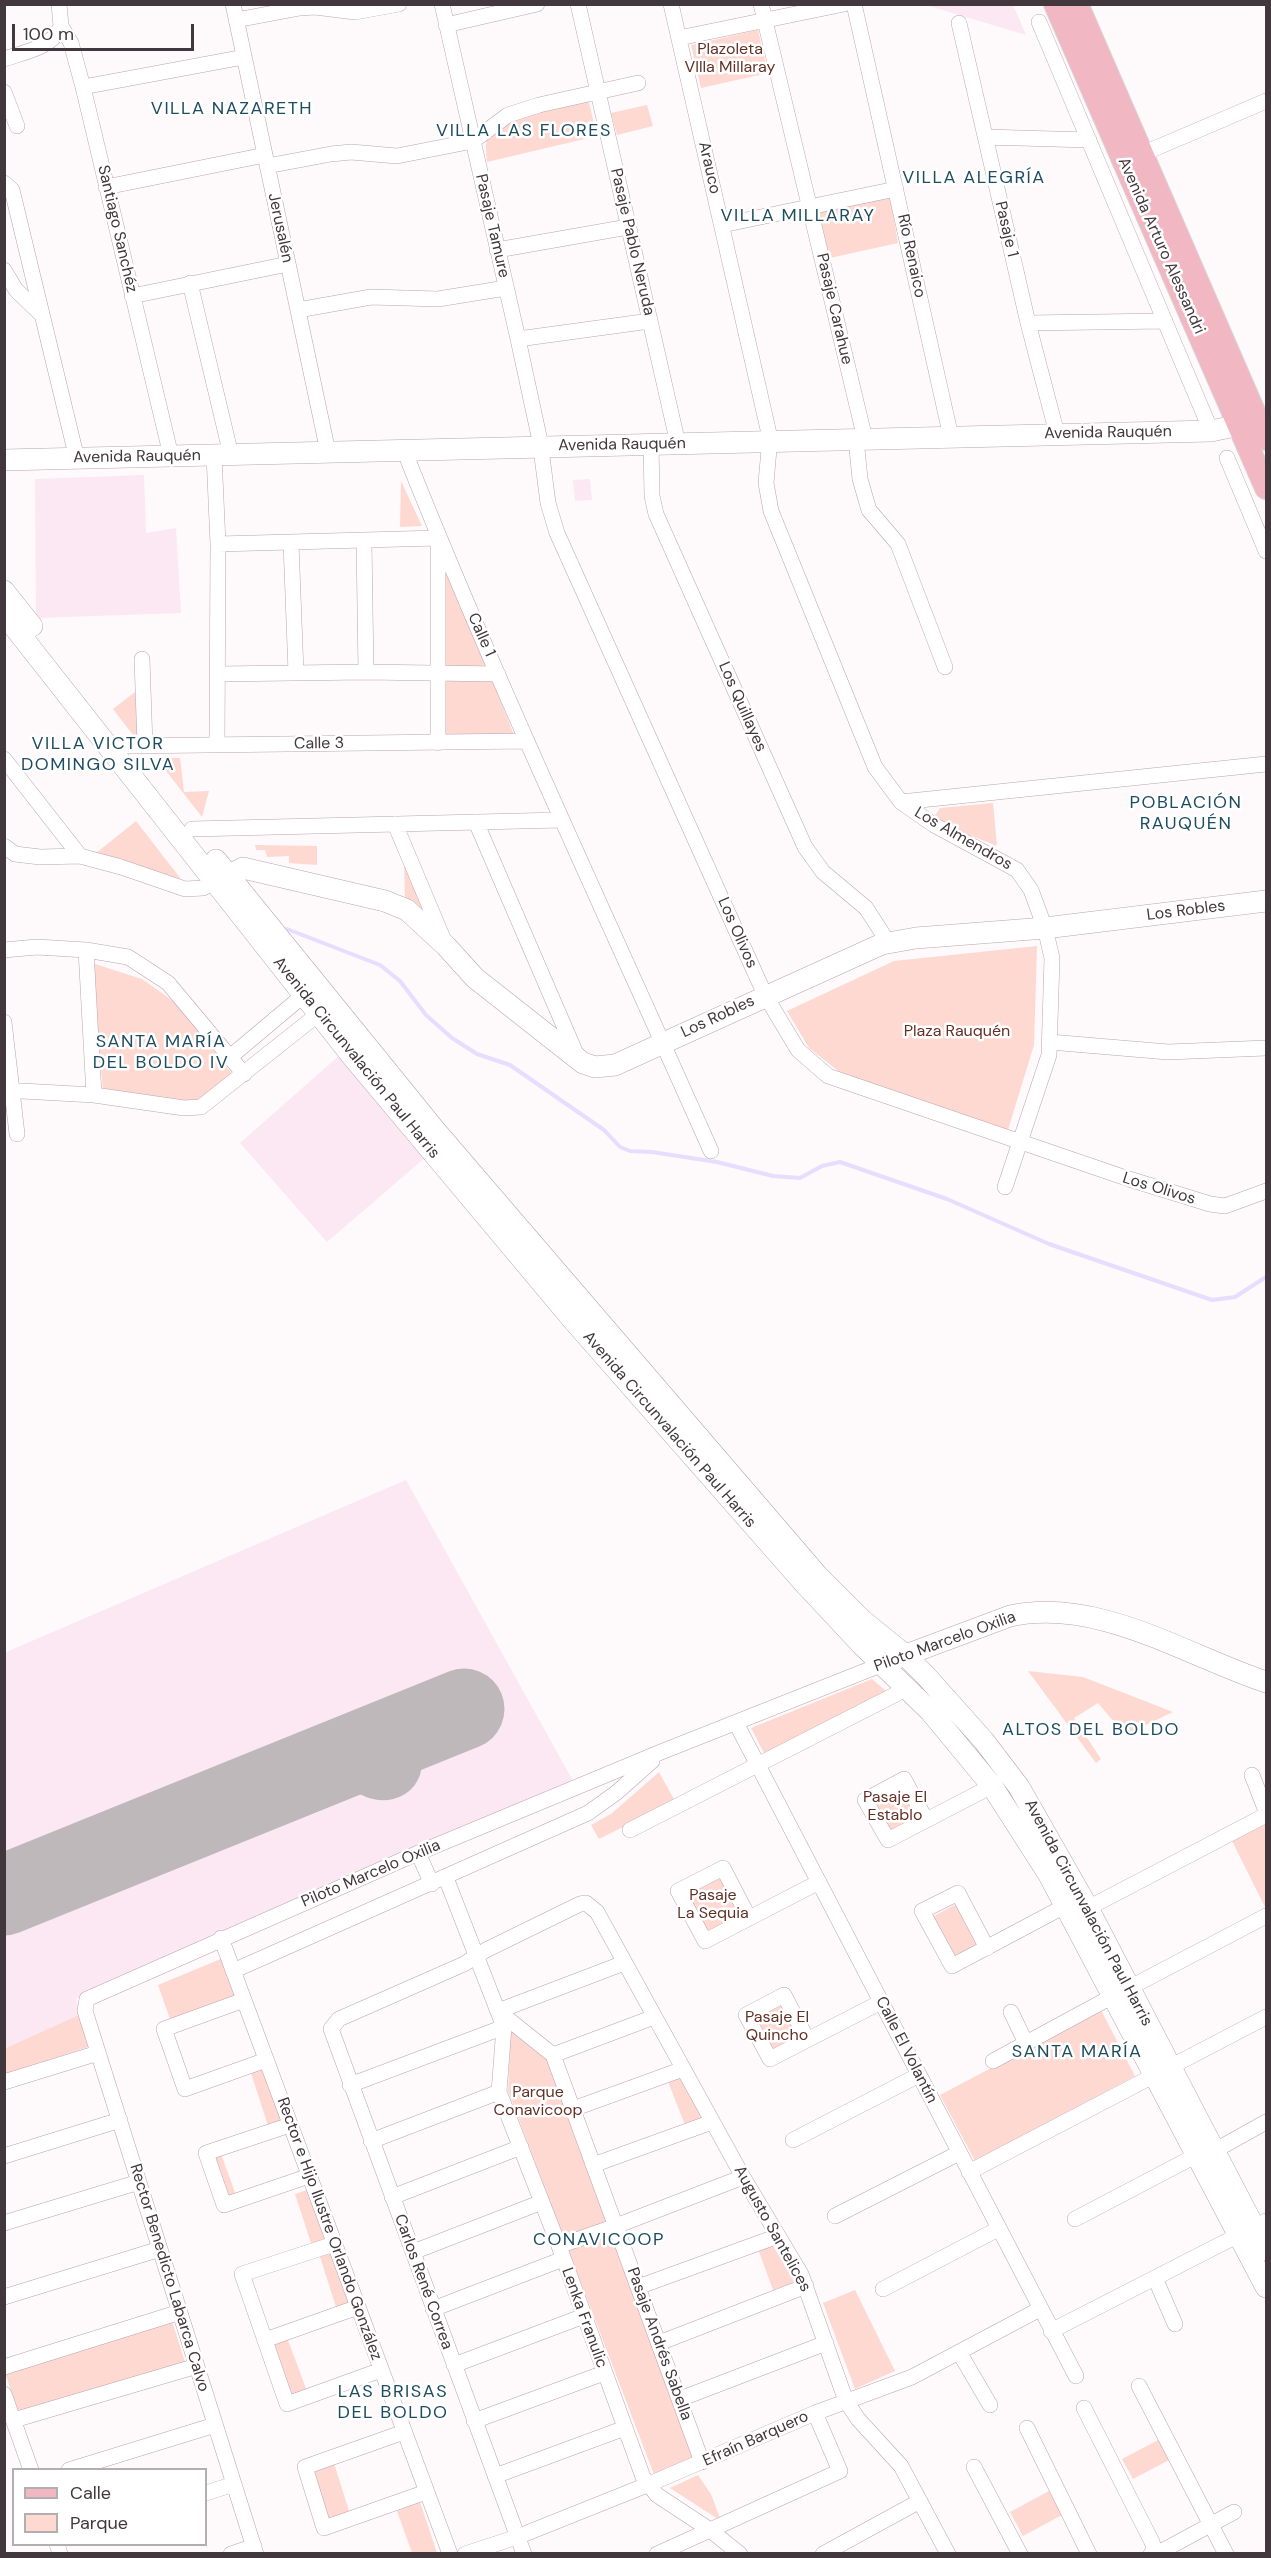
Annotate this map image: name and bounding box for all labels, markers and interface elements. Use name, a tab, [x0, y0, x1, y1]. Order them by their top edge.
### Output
scale bar	[15, 12, 196, 50]
text: 100 m	[23, 22, 74, 46]
park label: Plazoleta VIlla Millaray	[685, 40, 775, 78]
district label: VILLA NAZARETH	[151, 98, 313, 120]
district label: VILLA LAS FLORES	[436, 120, 612, 142]
street label: Arauco	[694, 140, 724, 196]
street label: Avenida Arturo Alessandri	[1113, 155, 1209, 337]
street label: Santiago Sanchéz	[93, 163, 141, 295]
street label: Pasaje Pablo Neruda	[606, 167, 658, 317]
district label: VILLA ALEGRÍA	[902, 167, 1046, 189]
street label: Pasaje Tamure	[471, 172, 513, 280]
street label: Jerusalén	[263, 191, 297, 265]
street label: Pasaje 1	[990, 199, 1022, 259]
district label: VILLA MILLARAY	[720, 205, 876, 227]
street label: Río Renaico	[893, 212, 929, 300]
street label: Pasaje Carahue	[812, 251, 856, 367]
street label: Avenida Rauquén	[1044, 422, 1172, 444]
street label: Avenida Rauquén	[558, 434, 686, 456]
street label: Avenida Rauquén	[73, 446, 201, 468]
street label: Calle 1	[463, 610, 499, 660]
street label: Los Quillayes	[714, 659, 770, 755]
district label: VILLA VICTOR DOMINGO SILVA	[21, 733, 175, 776]
street label: Calle 3	[294, 734, 344, 754]
district label: POBLACIÓN RAUQUÉN	[1130, 792, 1242, 834]
street label: Los Almendros	[911, 803, 1015, 875]
street label: Los Olivos	[713, 895, 761, 971]
street label: Los Robles	[1146, 897, 1226, 925]
street label: Avenida Circunvalación Paul Harris	[269, 953, 443, 1163]
street label: Los Robles	[678, 992, 758, 1042]
park label: Plaza Rauquén	[904, 1022, 1010, 1042]
district label: SANTA MARÍA DEL BOLDO IV	[93, 1031, 229, 1074]
street label: Los Olivos	[1120, 1169, 1198, 1209]
street label: Avenida Circunvalación Paul Harris	[578, 1328, 760, 1532]
street label: Piloto Marcelo Oxilia	[872, 1607, 1018, 1677]
district label: ALTOS DEL BOLDO	[1002, 1719, 1180, 1741]
park label: Pasaje El Establo	[863, 1788, 927, 1826]
street label: Avenida Circunvalación Paul Harris	[1020, 1796, 1156, 2030]
street label: Piloto Marcelo Oxilia	[299, 1836, 443, 1912]
park label: Pasaje La Sequia	[677, 1886, 749, 1924]
street label: Calle El Volantín	[871, 1993, 941, 2107]
park label: Pasaje El Quincho	[745, 2008, 809, 2046]
district label: SANTA MARÍA	[1012, 2041, 1142, 2063]
park label: Parque Conavicoop	[494, 2083, 582, 2121]
street label: Rector e Hijo Ilustre Orlando González	[272, 2095, 386, 2363]
street label: Rector Benedicto Labarca Calvo	[125, 2162, 213, 2394]
street label: Augusto Santelices	[729, 2163, 815, 2295]
street label: Carlos René Correa	[390, 2212, 456, 2352]
district label: CONAVICOOP	[533, 2229, 665, 2251]
street label: Lenka Franulic	[557, 2265, 611, 2371]
street label: Pasaje Andrés Sabella	[622, 2265, 696, 2423]
district label: LAS BRISAS DEL BOLDO	[338, 2381, 448, 2424]
street label: Efraín Barquero	[700, 2407, 812, 2471]
legend	[12, 2468, 207, 2546]
text: Calle	[70, 2481, 111, 2505]
text: Parque	[70, 2511, 128, 2535]

